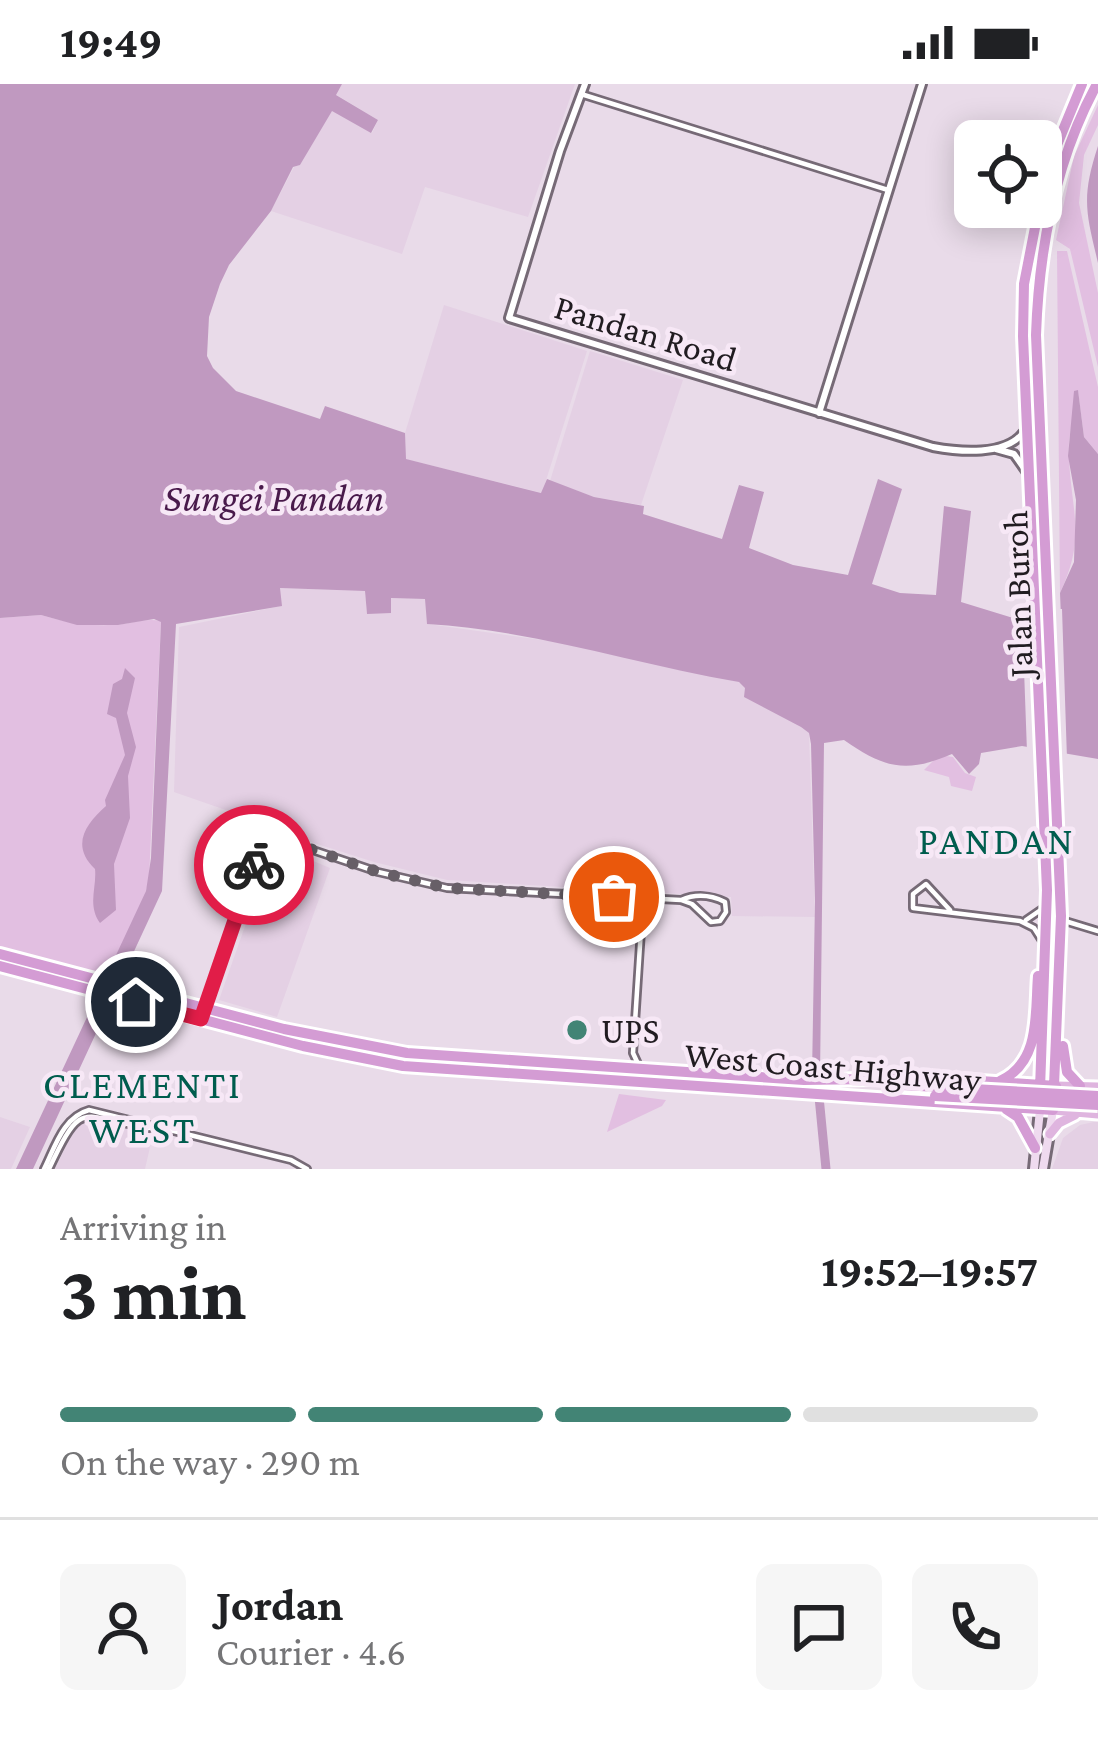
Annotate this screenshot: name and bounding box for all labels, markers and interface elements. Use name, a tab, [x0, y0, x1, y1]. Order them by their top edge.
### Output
text: 19:49	[60, 17, 163, 67]
map controls	[954, 120, 1062, 228]
button: locate	[954, 120, 1062, 228]
street label: Pandan Road	[550, 286, 742, 380]
water label: Sungei Pandan	[164, 476, 384, 520]
street label: Jalan Buroh	[995, 510, 1041, 681]
courier	[194, 805, 314, 925]
district label: PANDAN	[918, 819, 1076, 862]
icon: bike	[221, 832, 287, 898]
pin	[563, 846, 665, 948]
icon: bag	[581, 864, 647, 930]
pin	[85, 951, 187, 1053]
icon: home	[103, 969, 169, 1035]
place label: UPS	[601, 1011, 659, 1051]
marker: UPS	[564, 1017, 590, 1043]
street label: West Coast Highway	[683, 1034, 983, 1100]
district label: CLEMENTI WEST	[43, 1063, 243, 1151]
text: Arriving in	[60, 1205, 227, 1248]
text: 19:52–19:57	[821, 1246, 1038, 1296]
text: 3 min	[60, 1249, 247, 1336]
text: On the way · 290 m	[60, 1440, 360, 1483]
button: person	[60, 1564, 186, 1690]
button: chat	[756, 1564, 882, 1690]
button: phone	[912, 1564, 1038, 1690]
text: Jordan	[216, 1580, 343, 1630]
text: Courier · 4.6	[216, 1630, 406, 1673]

